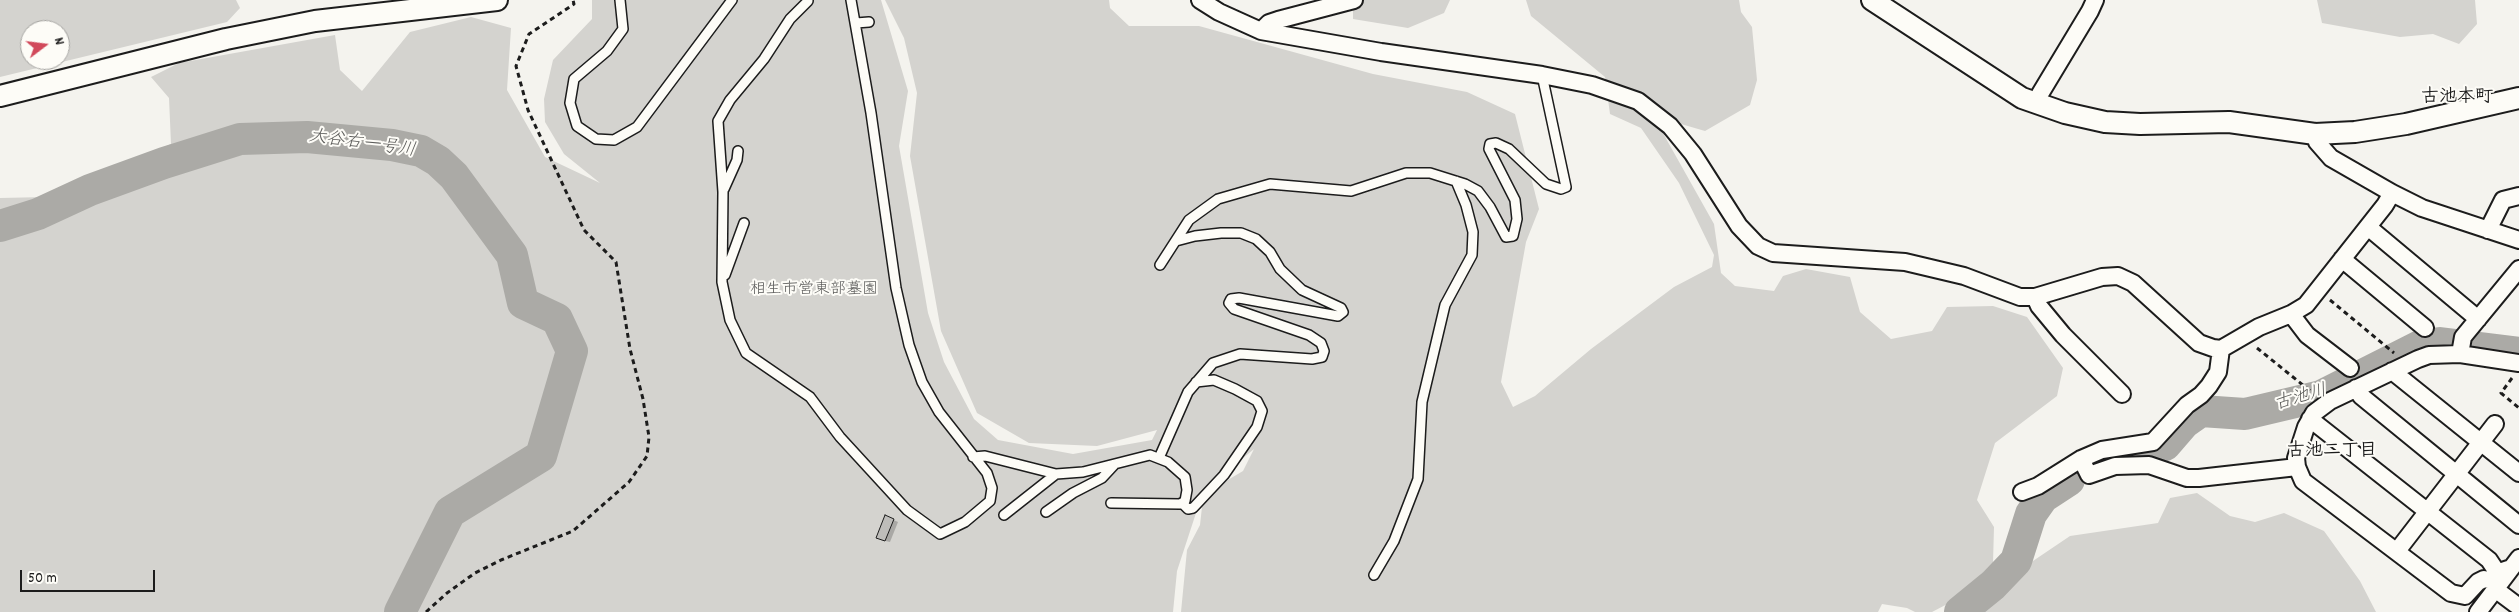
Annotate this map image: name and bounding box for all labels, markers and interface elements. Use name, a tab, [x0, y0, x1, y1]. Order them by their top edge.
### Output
north arrow	[20, 20, 70, 70]
text: N	[48, 35, 69, 47]
district label: 古池本町	[2421, 88, 2493, 110]
water label: 大谷右一号川	[307, 127, 417, 163]
park label: 相生市営東部墓園	[750, 281, 878, 301]
water label: 古池川	[2272, 381, 2330, 417]
district label: 古池二丁目	[2287, 442, 2377, 464]
scale bar	[22, 560, 158, 592]
text: 50 m	[28, 568, 57, 590]

